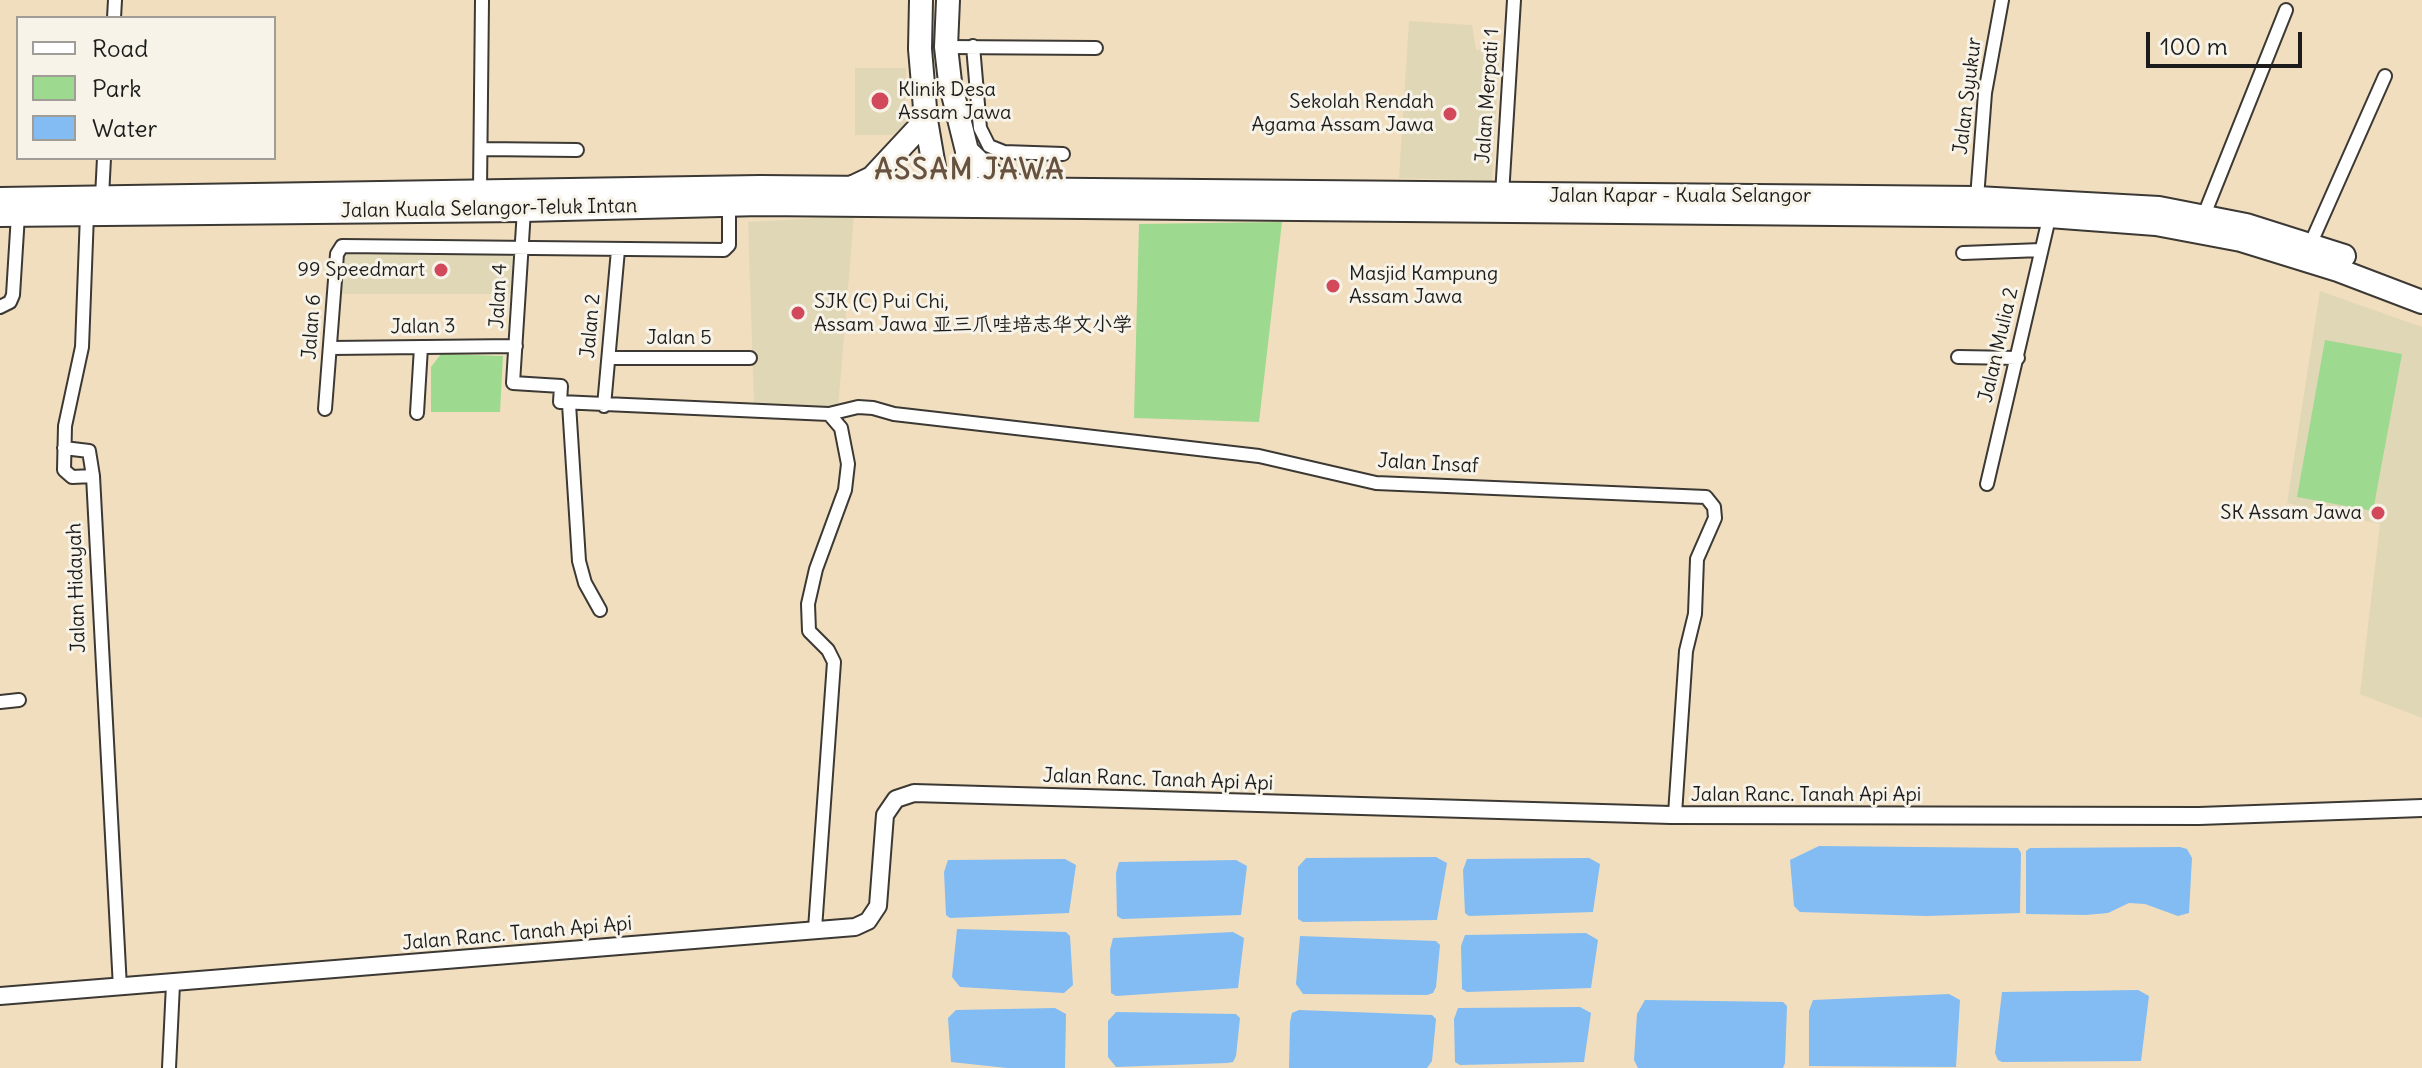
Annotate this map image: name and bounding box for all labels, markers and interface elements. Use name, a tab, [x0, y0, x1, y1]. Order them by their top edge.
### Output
legend	[16, 16, 276, 160]
scale bar	[2150, 16, 2306, 66]
street label: Jalan Merpati 1	[1471, 28, 1505, 164]
text: 100 m	[2160, 31, 2228, 61]
text: Road	[92, 33, 148, 63]
street label: Jalan Syukur	[1949, 36, 1987, 156]
text: Park	[92, 73, 142, 103]
place label: Klinik Desa Assam Jawa	[898, 78, 1011, 125]
marker: Klinik Desa Assam Jawa	[869, 90, 891, 112]
place label: Sekolah Rendah Agama Assam Jawa	[1251, 90, 1434, 137]
marker: Sekolah Rendah Agama Assam Jawa	[1441, 105, 1459, 123]
text: Water	[92, 113, 157, 143]
district label: ASSAM JAWA	[875, 154, 1065, 188]
street label: Jalan Kapar - Kuala Selangor	[1549, 184, 1811, 208]
street label: Jalan Kuala Selangor-Teluk Intan	[341, 194, 637, 224]
place label: 99 Speedmart	[298, 258, 425, 282]
marker: 99 Speedmart	[432, 261, 450, 279]
place label: Masjid Kampung Assam Jawa	[1349, 262, 1498, 309]
street label: Jalan 4	[485, 263, 513, 329]
marker: Masjid Kampung Assam Jawa	[1324, 277, 1342, 295]
street label: Jalan Mulia 2	[1974, 285, 2024, 405]
place label: SJK (C) Pui Chi, Assam Jawa 亚三爪哇培志华文小学	[814, 290, 1132, 337]
street label: Jalan 2	[576, 293, 606, 359]
street label: Jalan 6	[298, 294, 326, 360]
marker: SJK (C) Pui Chi, Assam Jawa 亚三爪哇培志华文小学	[789, 304, 807, 322]
street label: Jalan 3	[390, 314, 456, 340]
street label: Jalan 5	[646, 326, 712, 350]
street label: Jalan Insaf	[1377, 449, 1479, 479]
place label: SK Assam Jawa	[2220, 501, 2362, 525]
marker: SK Assam Jawa	[2369, 504, 2387, 522]
street label: Jalan Hidayah	[63, 523, 91, 653]
street label: Jalan Ranc. Tanah Api Api	[1042, 764, 1274, 796]
street label: Jalan Ranc. Tanah Api Api	[1691, 783, 1921, 807]
street label: Jalan Ranc. Tanah Api Api	[401, 912, 633, 956]

